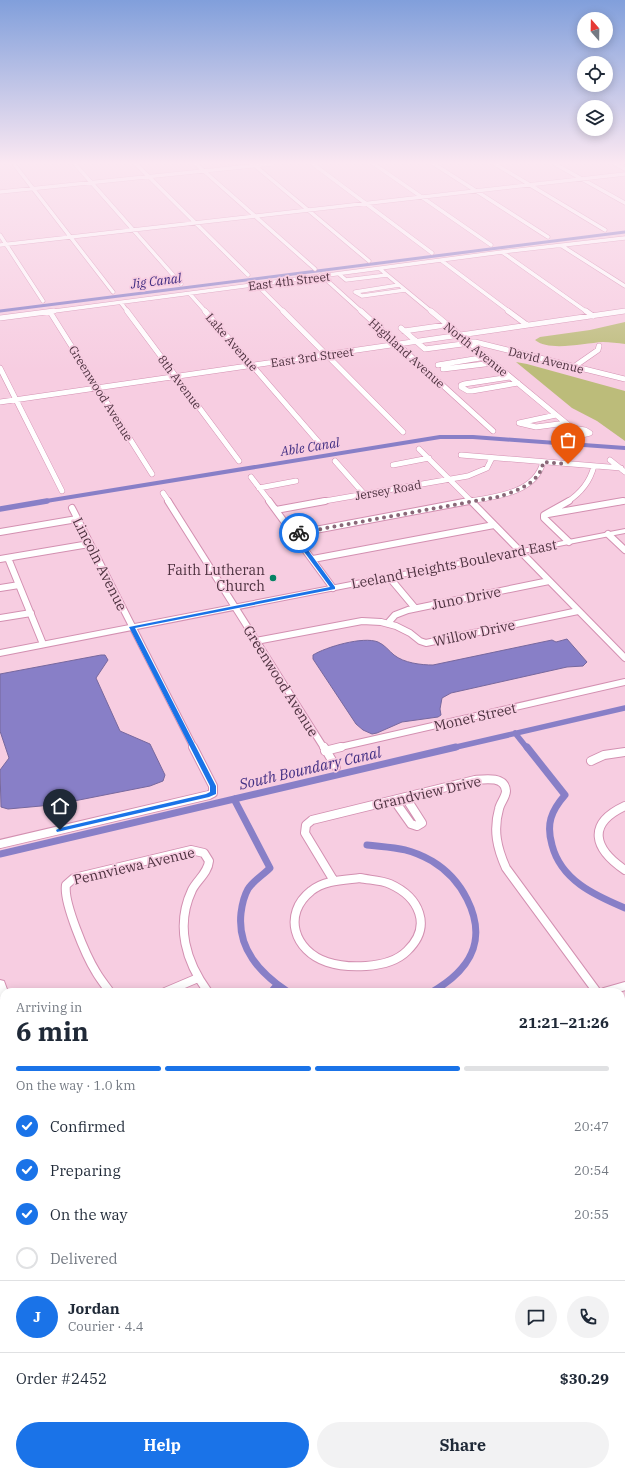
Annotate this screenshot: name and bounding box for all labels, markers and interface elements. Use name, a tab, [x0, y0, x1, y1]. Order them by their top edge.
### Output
north arrow	[577, 12, 613, 48]
map controls	[577, 12, 613, 136]
button: locate	[577, 56, 613, 92]
button: layers	[577, 100, 613, 136]
water label: Jig Canal	[129, 269, 183, 293]
street label: East 4th Street	[247, 269, 331, 293]
street label: Lake Avenue	[203, 310, 261, 374]
street label: Highland Avenue	[366, 315, 448, 391]
street label: North Avenue	[441, 319, 511, 379]
street label: Greenwood Avenue	[66, 343, 136, 443]
street label: David Avenue	[507, 343, 585, 377]
street label: East 3rd Street	[270, 344, 354, 370]
street label: 8th Avenue	[155, 352, 205, 412]
pin	[551, 423, 585, 464]
icon: bag	[557, 429, 579, 451]
water label: Able Canal	[278, 434, 341, 460]
street label: Jersey Road	[354, 477, 422, 503]
courier	[279, 513, 319, 553]
street label: Lincoln Avenue	[69, 514, 131, 614]
icon: bike	[288, 522, 310, 544]
street label: Leeland Heights Boulevard East	[350, 535, 558, 593]
place label: Faith Lutheran Church	[167, 561, 265, 595]
marker: Faith Lutheran Church	[268, 573, 278, 583]
street label: Juno Drive	[430, 582, 502, 614]
street label: Willow Drive	[431, 616, 517, 650]
street label: Greenwood Avenue	[239, 622, 323, 740]
street label: Monet Street	[432, 699, 518, 735]
water label: South Boundary Canal	[236, 742, 384, 794]
street label: Grandview Drive	[371, 772, 483, 814]
pin	[43, 789, 77, 830]
icon: home	[49, 795, 71, 817]
street label: Pennviewa Avenue	[72, 843, 196, 889]
text: Arriving in	[16, 999, 82, 1016]
text: 21:21–21:26	[519, 1013, 609, 1032]
text: 6 min	[16, 1014, 89, 1048]
text: On the way · 1.0 km	[16, 1077, 136, 1094]
icon: check	[16, 1115, 38, 1137]
text: Confirmed	[50, 1117, 125, 1136]
text: 20:47	[574, 1118, 609, 1135]
icon: check	[16, 1159, 38, 1181]
text: Preparing	[50, 1161, 121, 1180]
text: 20:54	[574, 1162, 609, 1179]
icon: check	[16, 1203, 38, 1225]
text: On the way	[50, 1205, 128, 1224]
text: 20:55	[574, 1206, 609, 1223]
text: Delivered	[50, 1249, 118, 1268]
button: chat	[515, 1296, 557, 1338]
button: phone	[567, 1296, 609, 1338]
text: Jordan	[68, 1299, 120, 1318]
text: J	[33, 1307, 41, 1326]
text: Courier · 4.4	[68, 1318, 144, 1335]
text: Order #2452	[16, 1369, 107, 1388]
text: $30.29	[560, 1369, 609, 1388]
button: Help	[16, 1422, 309, 1468]
button: Share	[317, 1422, 609, 1468]

